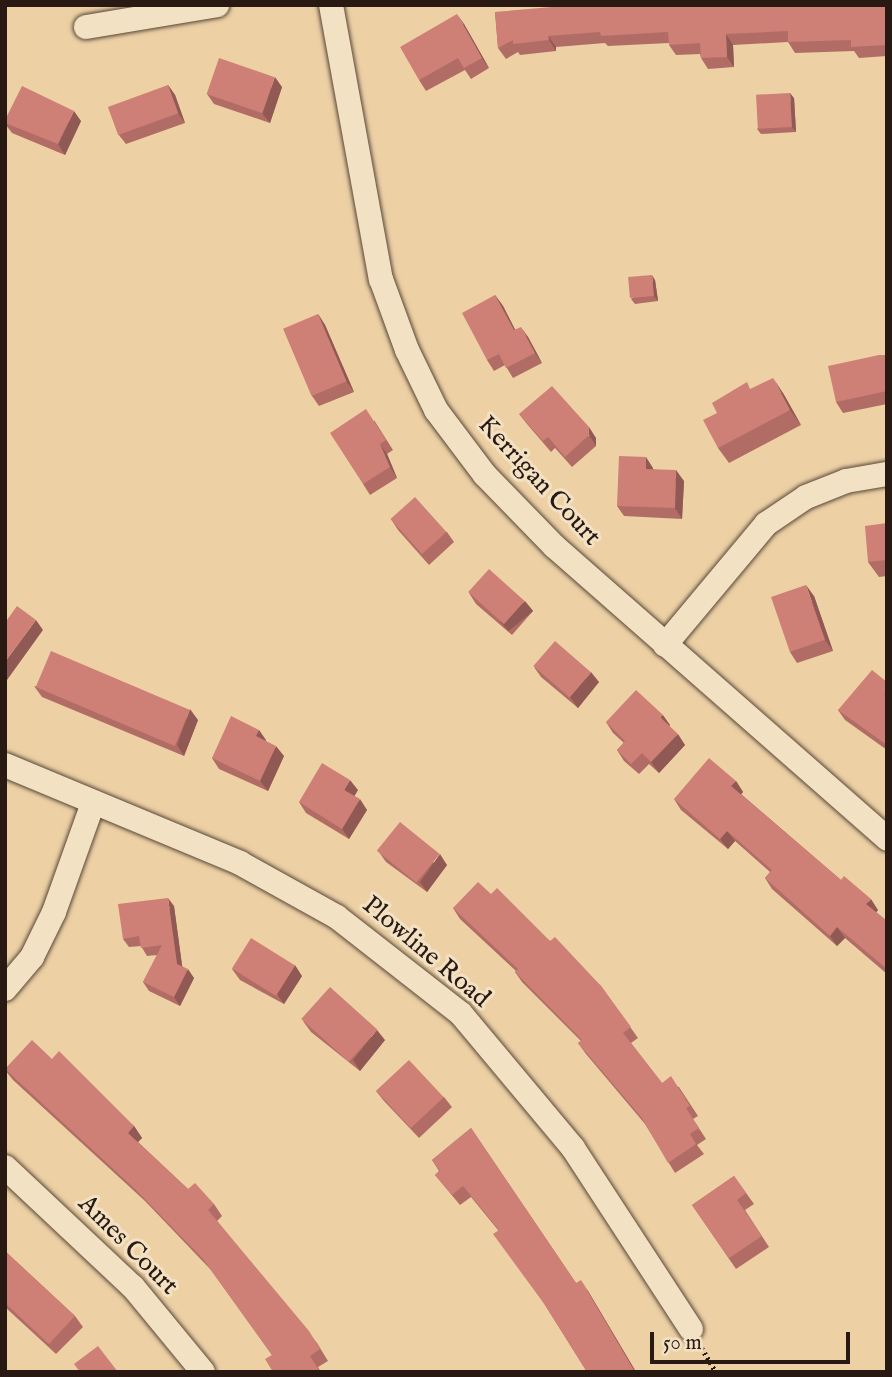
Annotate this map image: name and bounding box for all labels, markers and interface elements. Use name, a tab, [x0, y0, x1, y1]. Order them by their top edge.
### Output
street label: Kerrigan Court	[471, 410, 607, 552]
street label: Plowline Road	[356, 890, 496, 1014]
street label: Ames Court	[71, 1188, 185, 1302]
scale bar	[654, 1318, 854, 1362]
text: 50 m	[663, 1330, 702, 1357]

